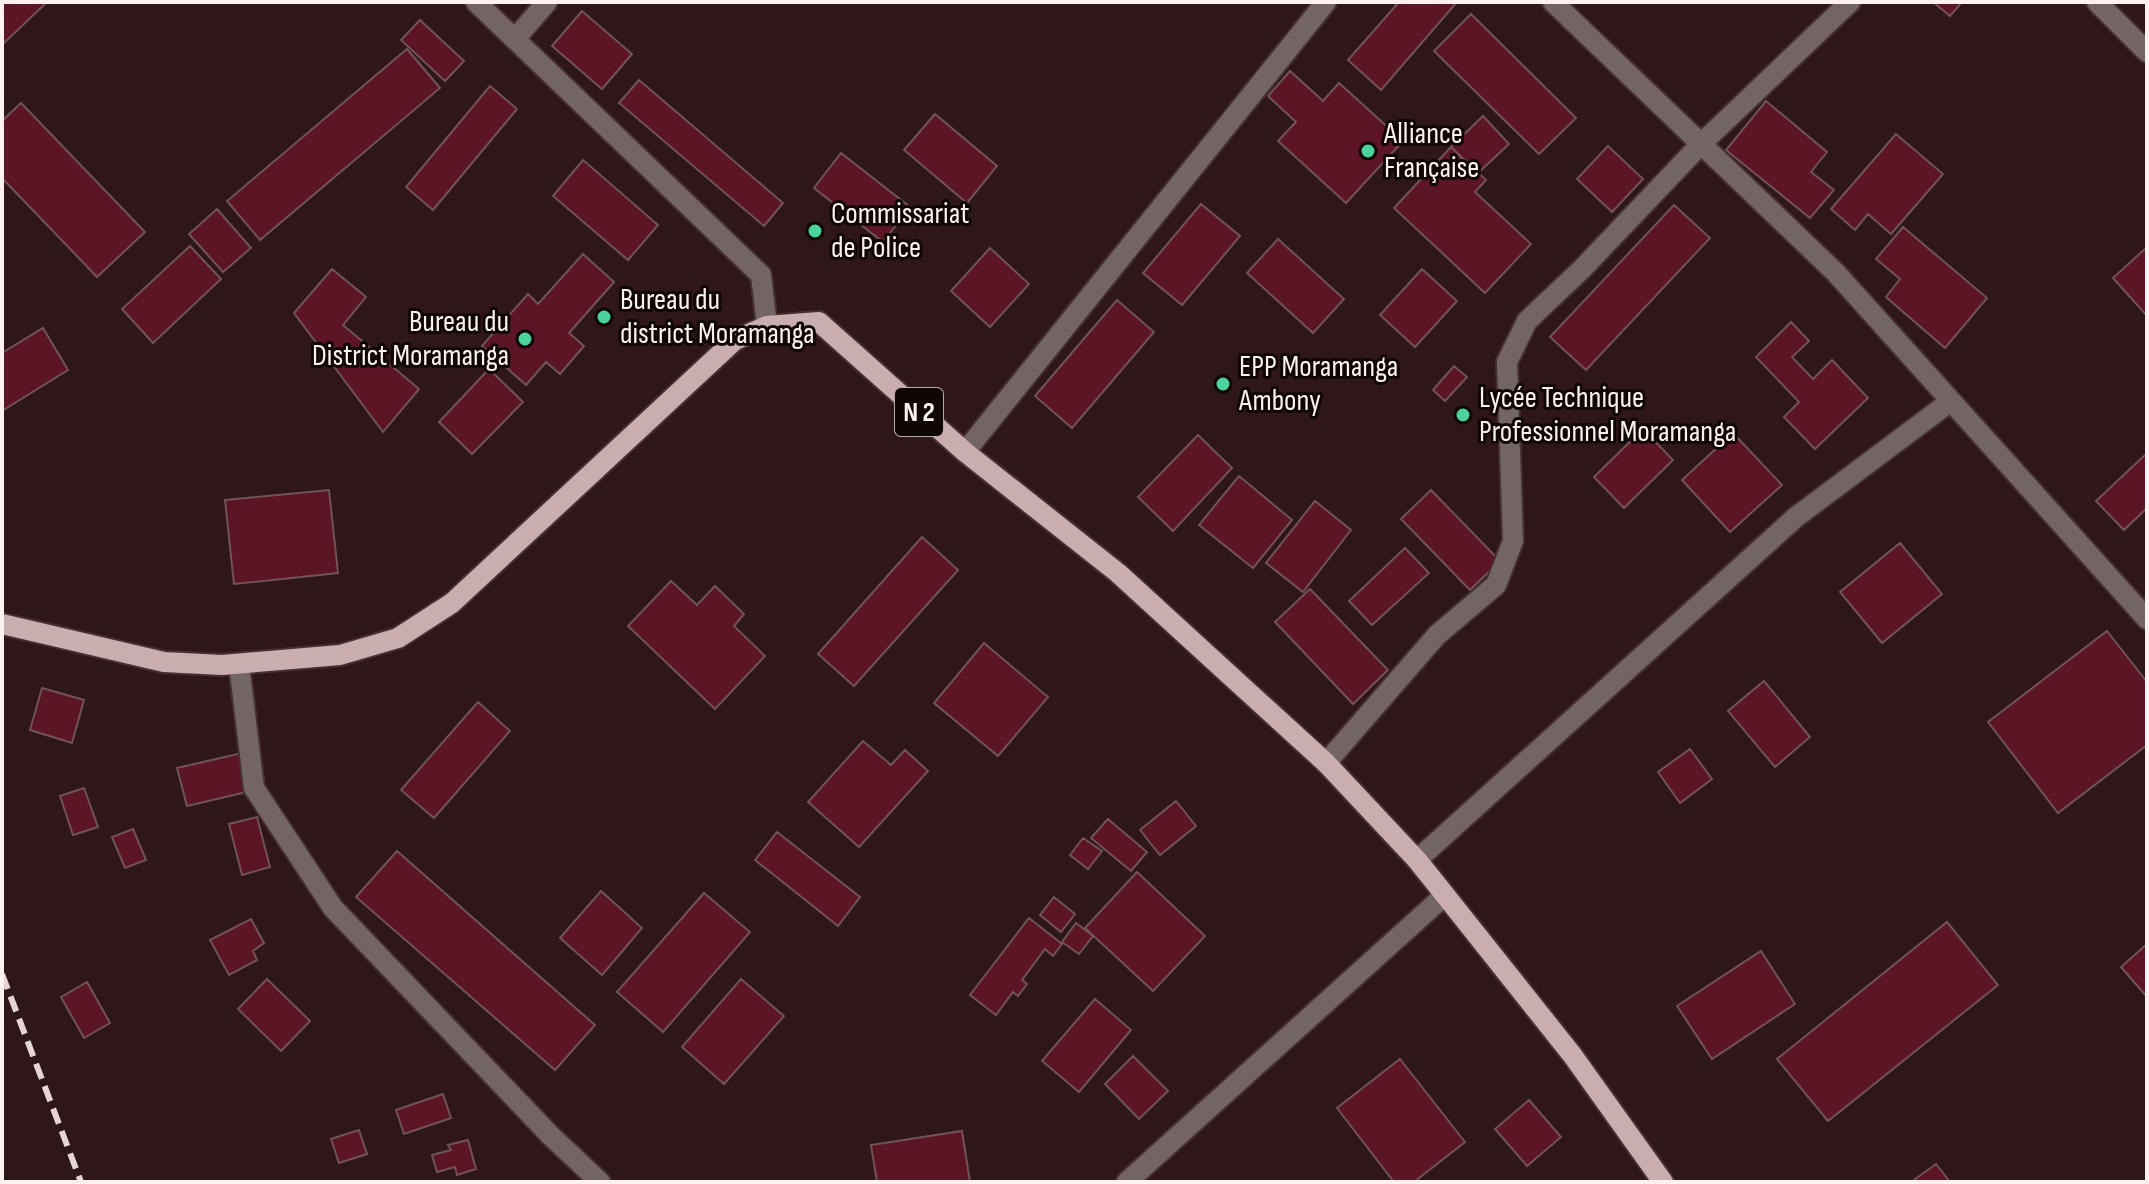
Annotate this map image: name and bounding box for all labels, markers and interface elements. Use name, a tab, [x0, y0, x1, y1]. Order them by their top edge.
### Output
place label: Alliance Française	[1383, 116, 1479, 186]
marker: Alliance Française	[1359, 142, 1377, 160]
place label: Commissariat de Police	[831, 196, 969, 266]
marker: Commissariat de Police	[806, 222, 824, 240]
place label: Bureau du district Moramanga	[620, 282, 815, 352]
place label: Bureau du District Moramanga	[312, 304, 509, 374]
marker: Bureau du district Moramanga	[595, 308, 613, 326]
marker: Bureau du District Moramanga	[516, 330, 534, 348]
place label: EPP Moramanga Ambony	[1238, 349, 1398, 419]
marker: EPP Moramanga Ambony	[1214, 375, 1232, 393]
place label: Lycée Technique Professionnel Moramanga	[1479, 380, 1736, 450]
road number: N 2	[895, 388, 943, 436]
marker: Lycée Technique Professionnel Moramanga	[1454, 406, 1472, 424]

